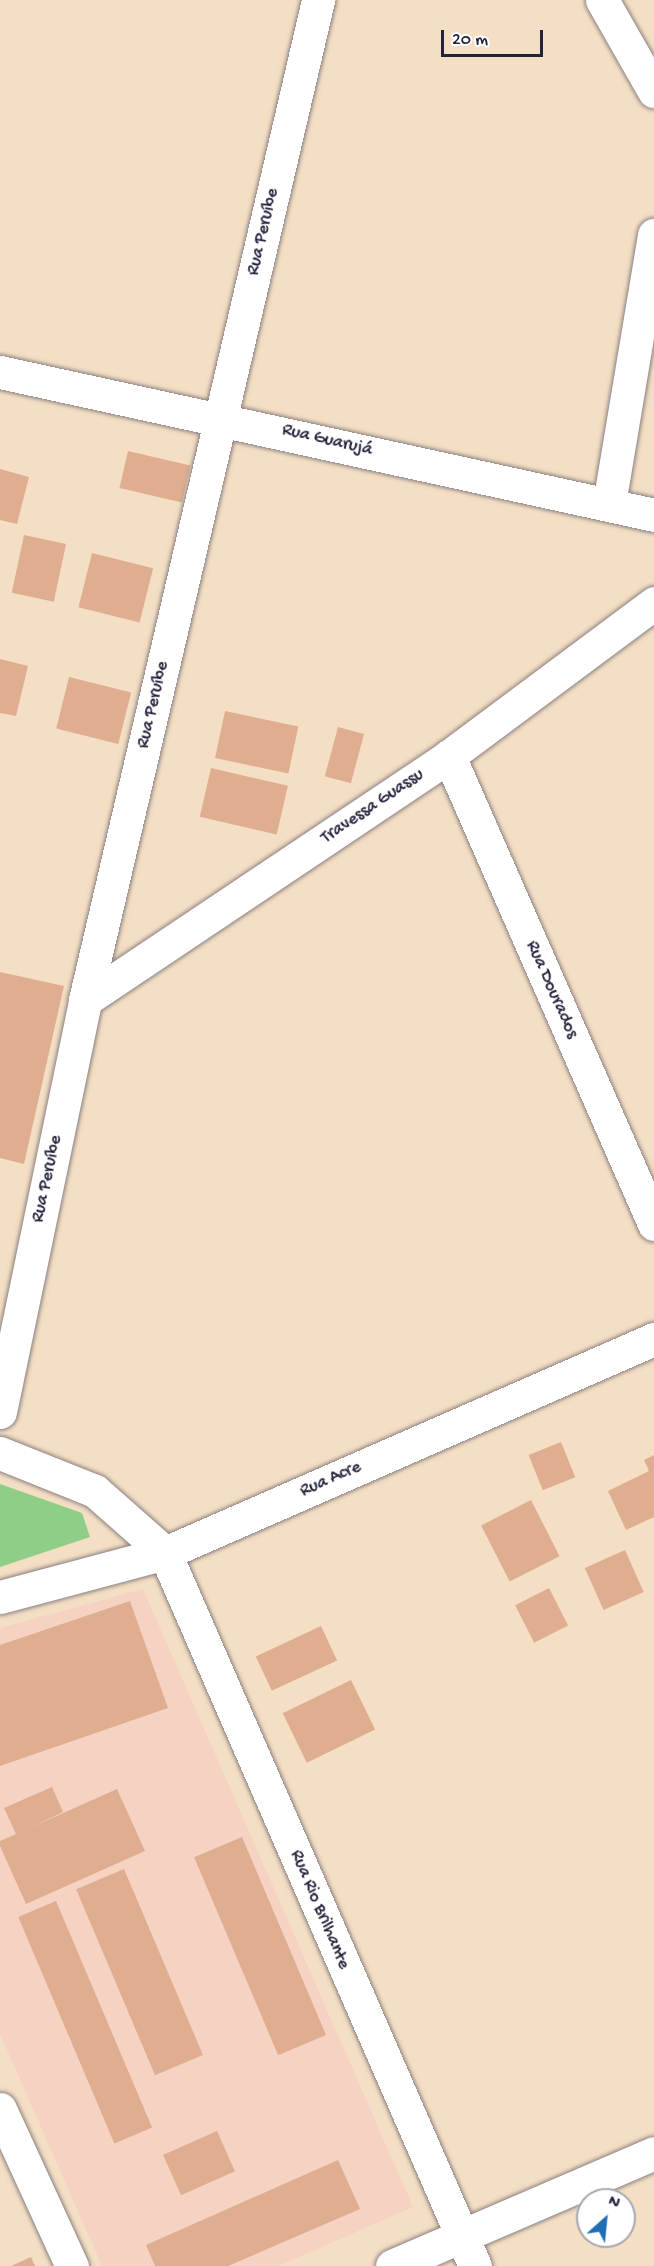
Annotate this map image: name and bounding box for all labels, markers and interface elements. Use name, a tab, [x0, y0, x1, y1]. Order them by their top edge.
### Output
scale bar	[444, 18, 546, 56]
text: 20 m	[452, 30, 488, 51]
street label: Rua Peruíbe	[243, 186, 285, 278]
street label: Rua Guarujá	[280, 420, 374, 462]
street label: Rua Peruíbe	[133, 659, 175, 751]
street label: Travessa Guassu	[317, 765, 429, 849]
street label: Rua Dourados	[520, 938, 582, 1042]
street label: Rua Peruíbe	[28, 1133, 68, 1225]
street label: Rua Acre	[297, 1457, 365, 1503]
street label: Rua Rio Brilhante	[284, 1847, 354, 1973]
north arrow	[576, 2188, 636, 2248]
text: N	[605, 2192, 622, 2214]

